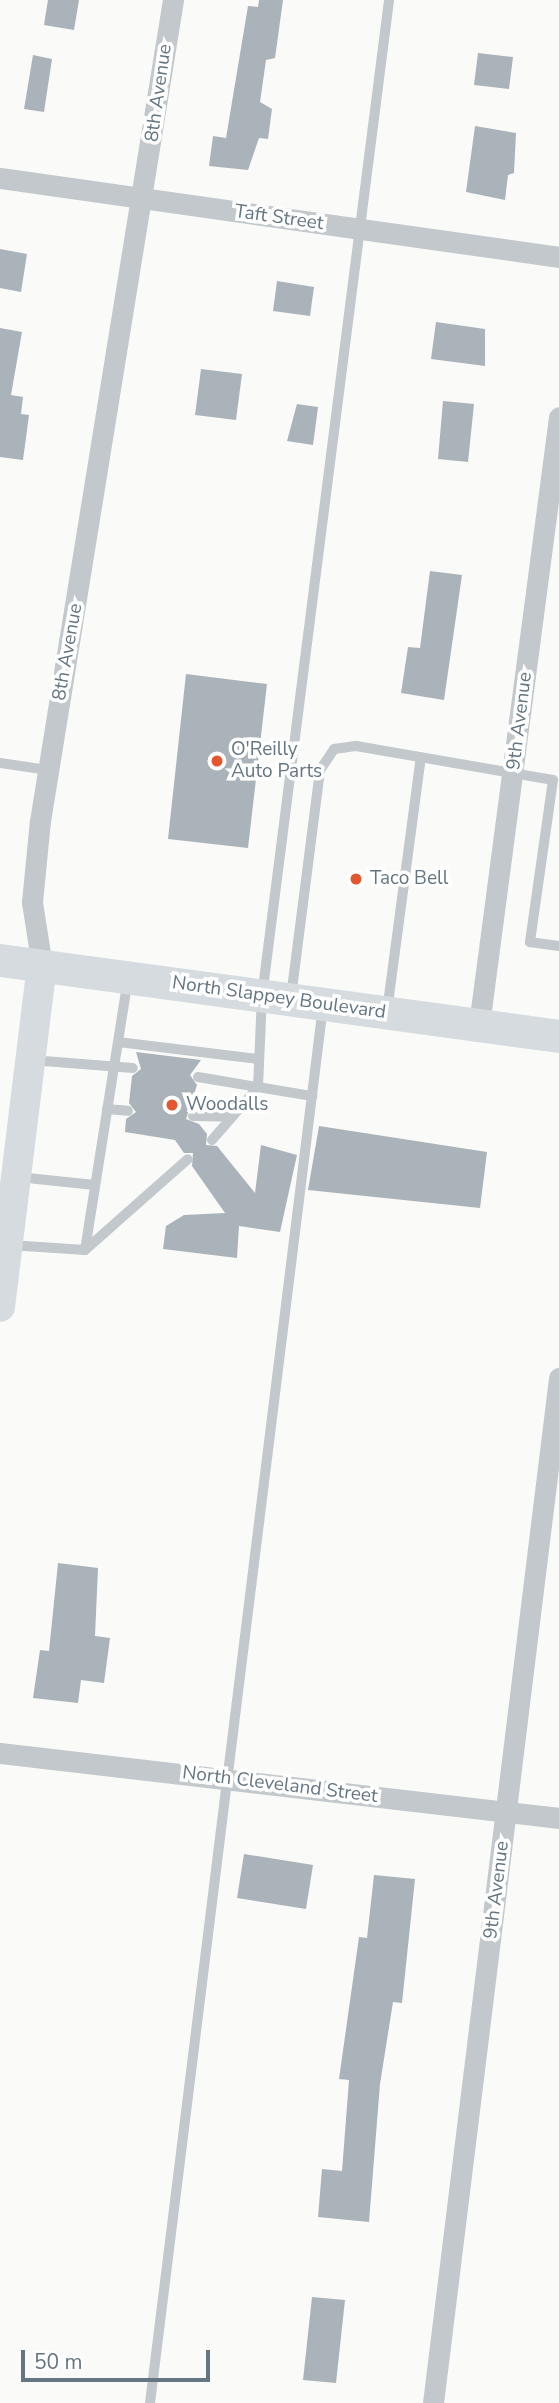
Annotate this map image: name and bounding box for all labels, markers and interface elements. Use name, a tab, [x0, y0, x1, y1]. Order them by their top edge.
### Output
street label: 8th Avenue	[141, 43, 177, 143]
street label: Taft Street	[233, 200, 325, 236]
street label: 8th Avenue	[48, 602, 88, 702]
street label: 9th Avenue	[503, 671, 537, 771]
place label: O'Reilly Auto Parts	[231, 739, 322, 783]
marker: O'Reilly Auto Parts	[209, 753, 225, 769]
place label: Taco Bell	[370, 868, 448, 890]
marker: Taco Bell	[348, 871, 364, 887]
street label: North Slappey Boulevard	[171, 972, 387, 1024]
place label: Woodalls	[186, 1094, 268, 1116]
marker: Woodalls	[164, 1097, 180, 1113]
street label: North Cleveland Street	[181, 1762, 379, 1808]
street label: 9th Avenue	[480, 1840, 514, 1940]
scale bar	[24, 2336, 214, 2380]
text: 50 m	[34, 2348, 83, 2376]

